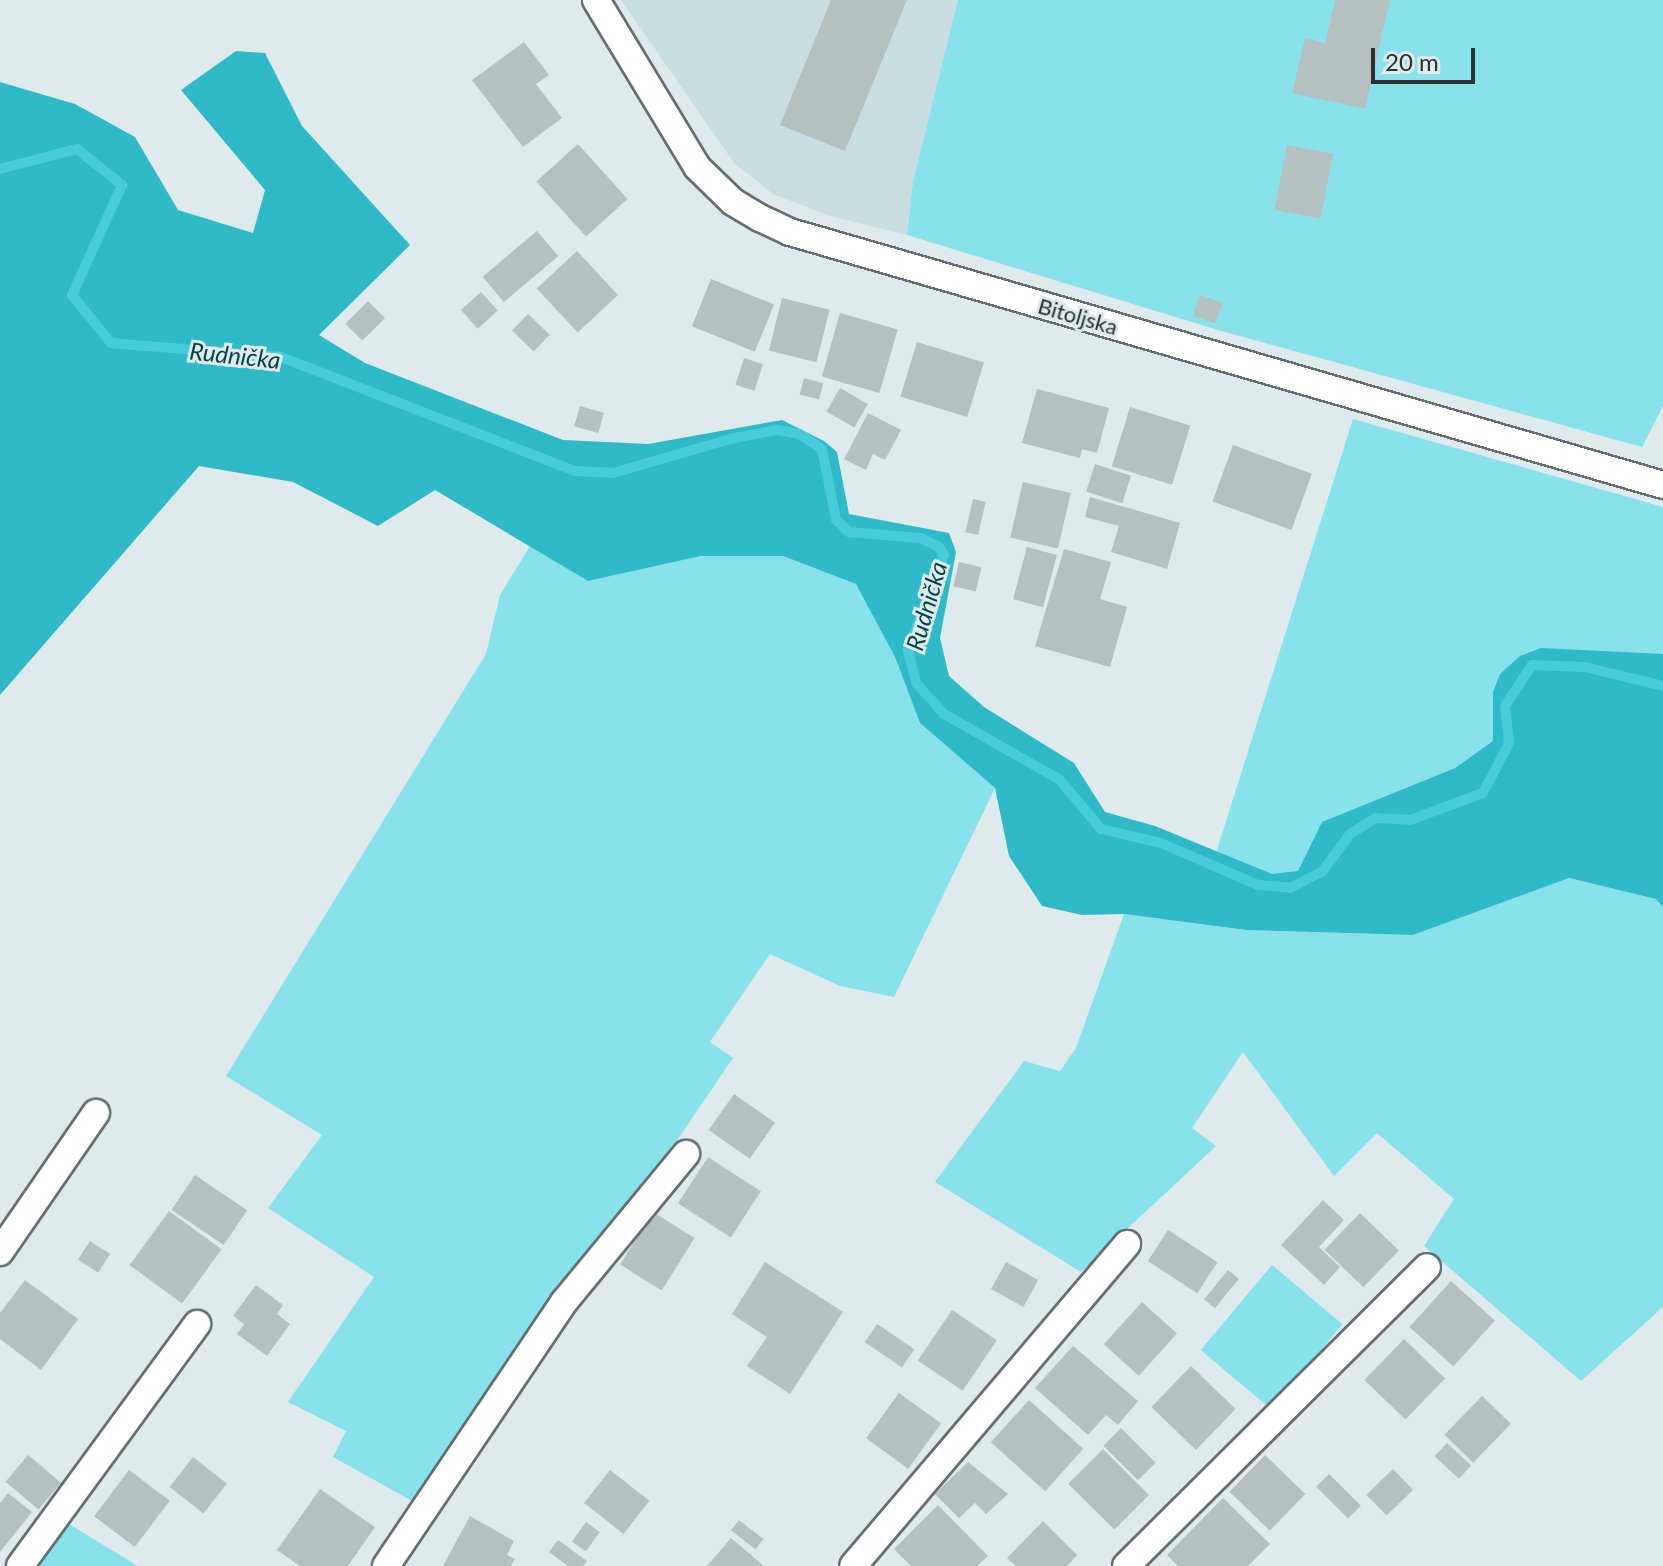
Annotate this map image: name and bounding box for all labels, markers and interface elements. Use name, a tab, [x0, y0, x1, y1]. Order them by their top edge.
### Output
scale bar	[1375, 32, 1479, 82]
text: 20 m	[1385, 47, 1439, 76]
street label: Bitoljska	[1035, 292, 1121, 340]
water label: Rudnička	[188, 336, 282, 374]
water label: Rudnička	[900, 558, 952, 654]

